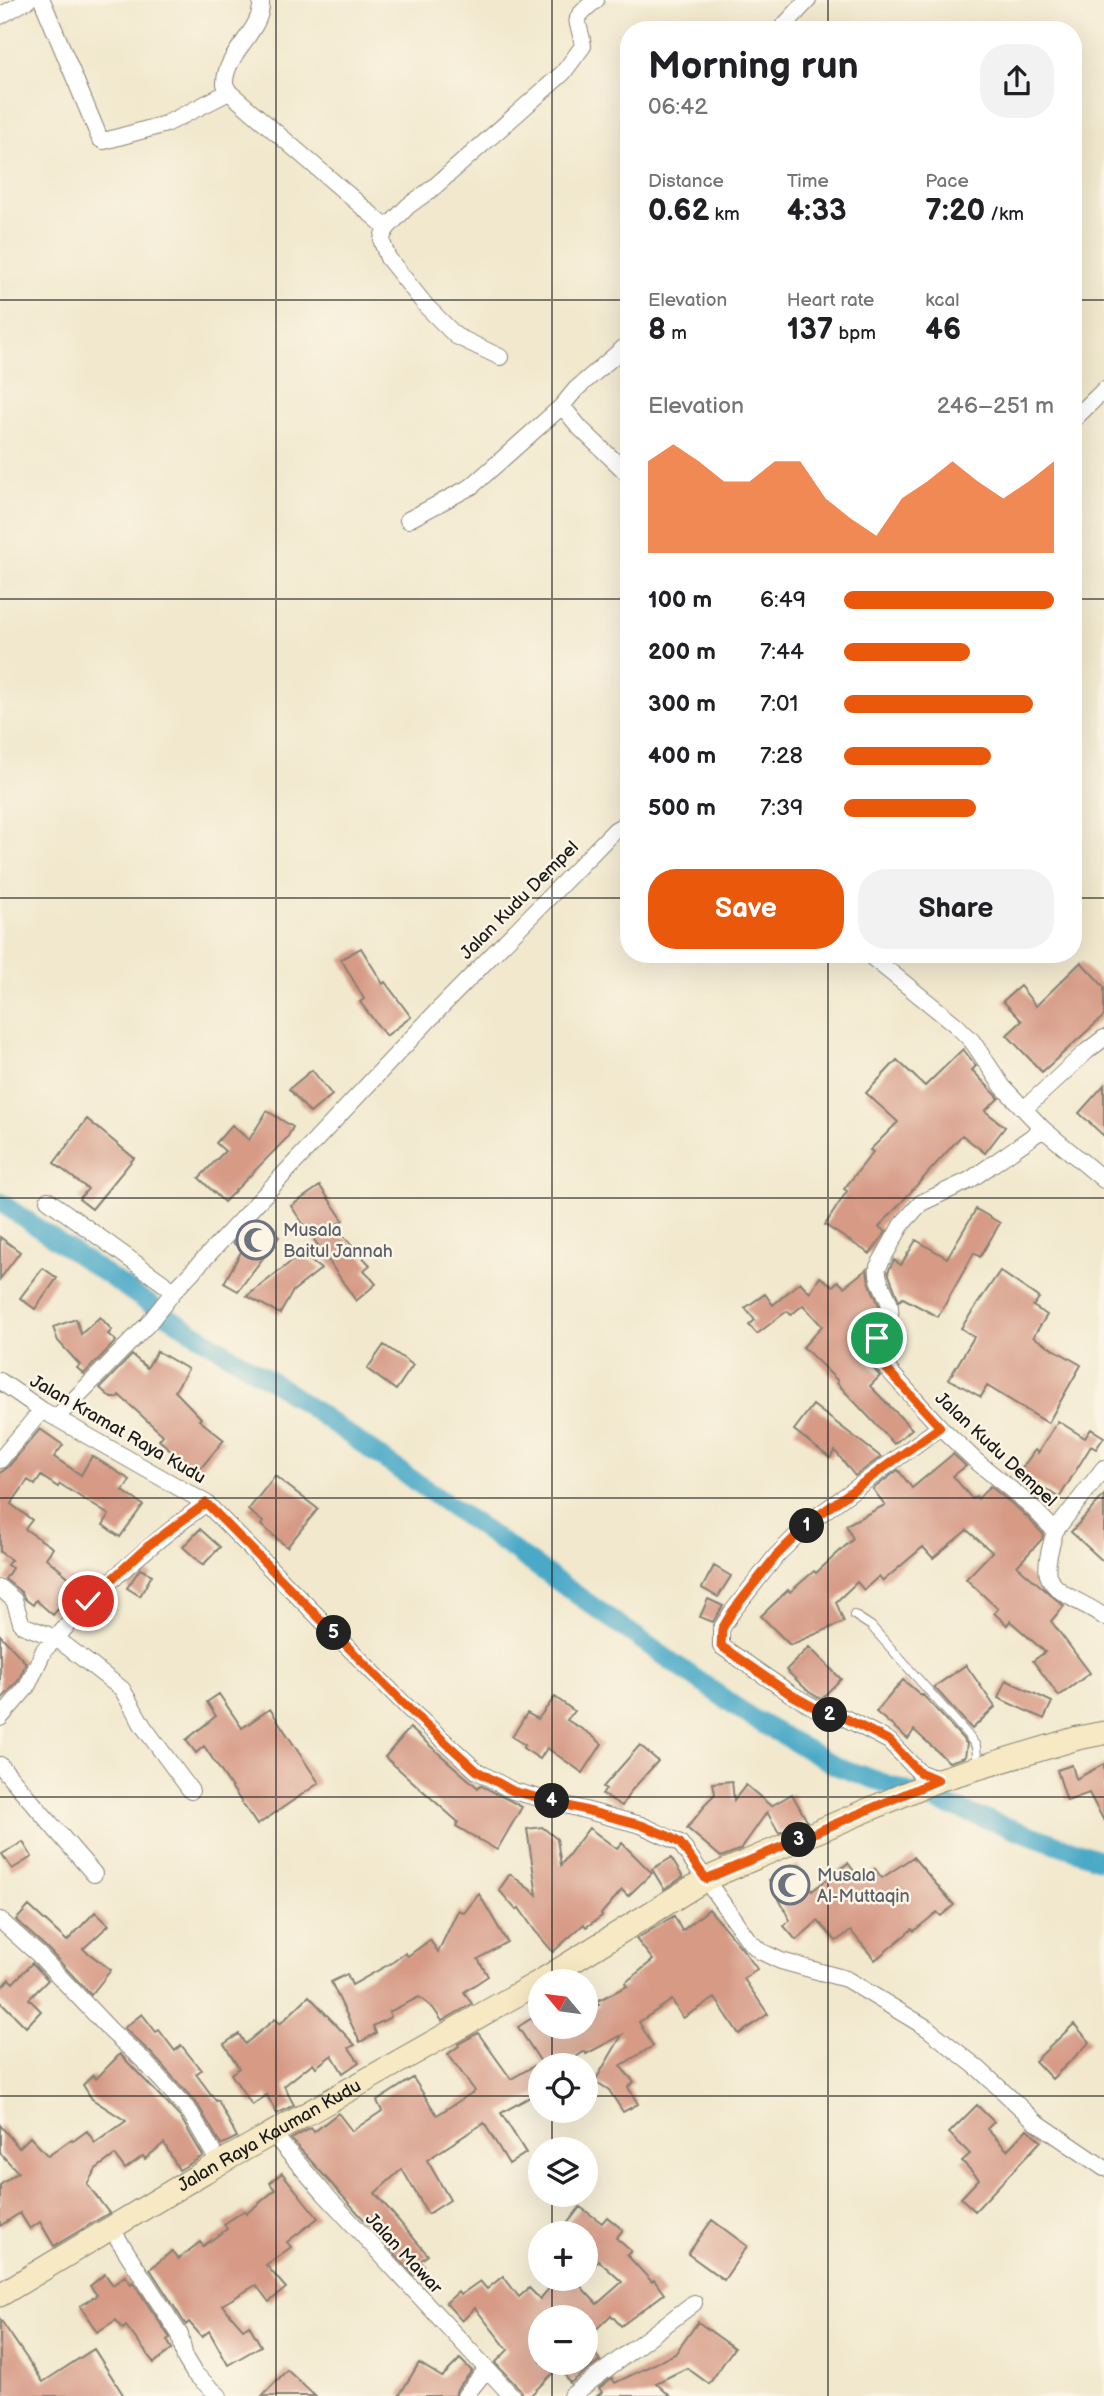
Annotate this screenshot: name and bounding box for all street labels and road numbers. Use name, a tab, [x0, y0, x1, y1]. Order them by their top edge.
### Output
street label: Jalan Kudu Dempel	[456, 837, 583, 964]
street label: Jalan Kramat Raya Kudu	[26, 1371, 209, 1488]
street label: Jalan Kudu Dempel	[931, 1388, 1061, 1511]
street label: Jalan Raya Kauman Kudu	[174, 2075, 365, 2196]
street label: Jalan Mawar	[361, 2209, 447, 2298]

